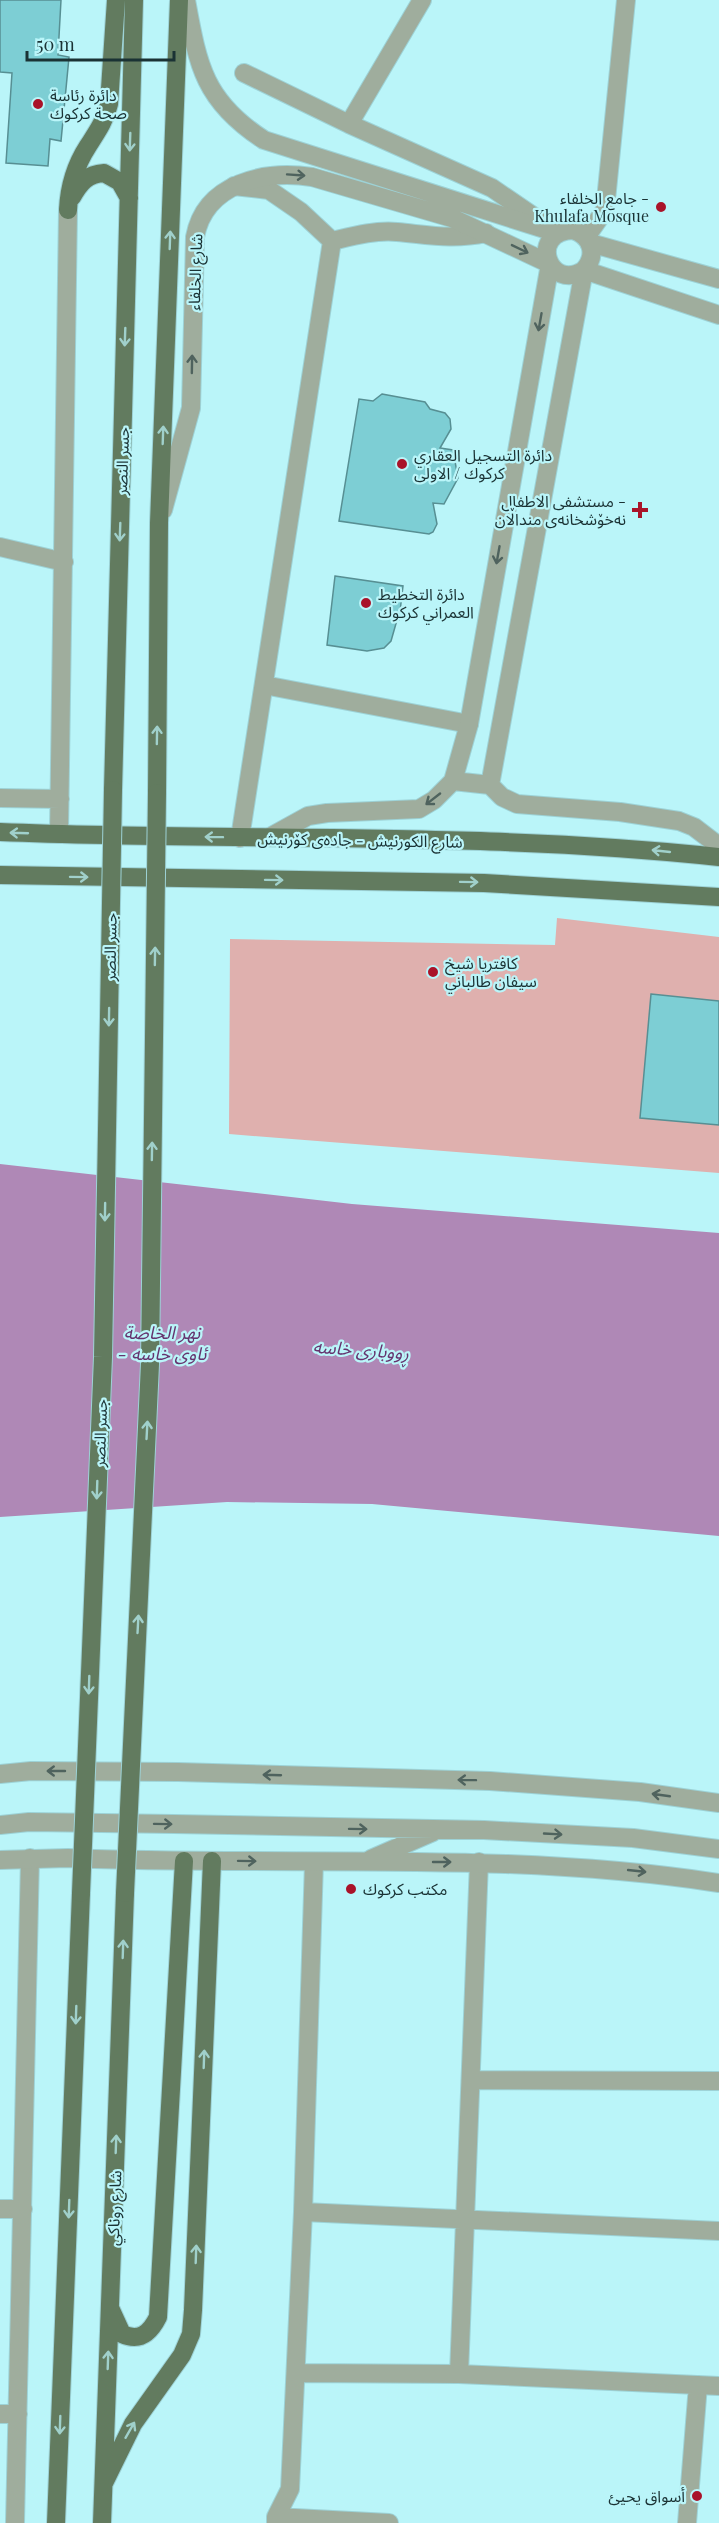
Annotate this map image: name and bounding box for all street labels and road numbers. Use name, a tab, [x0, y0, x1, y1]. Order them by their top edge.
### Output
street label: شارع الخلفاء	[183, 233, 209, 311]
street label: جسر النصر	[110, 426, 133, 496]
street label: شارع الكورنيش - جادەی کۆرنیش	[257, 827, 463, 855]
street label: جسر النصر	[98, 913, 121, 982]
street label: جسر النصر	[88, 1398, 111, 1468]
street label: شارع روناكي	[102, 2170, 128, 2246]

